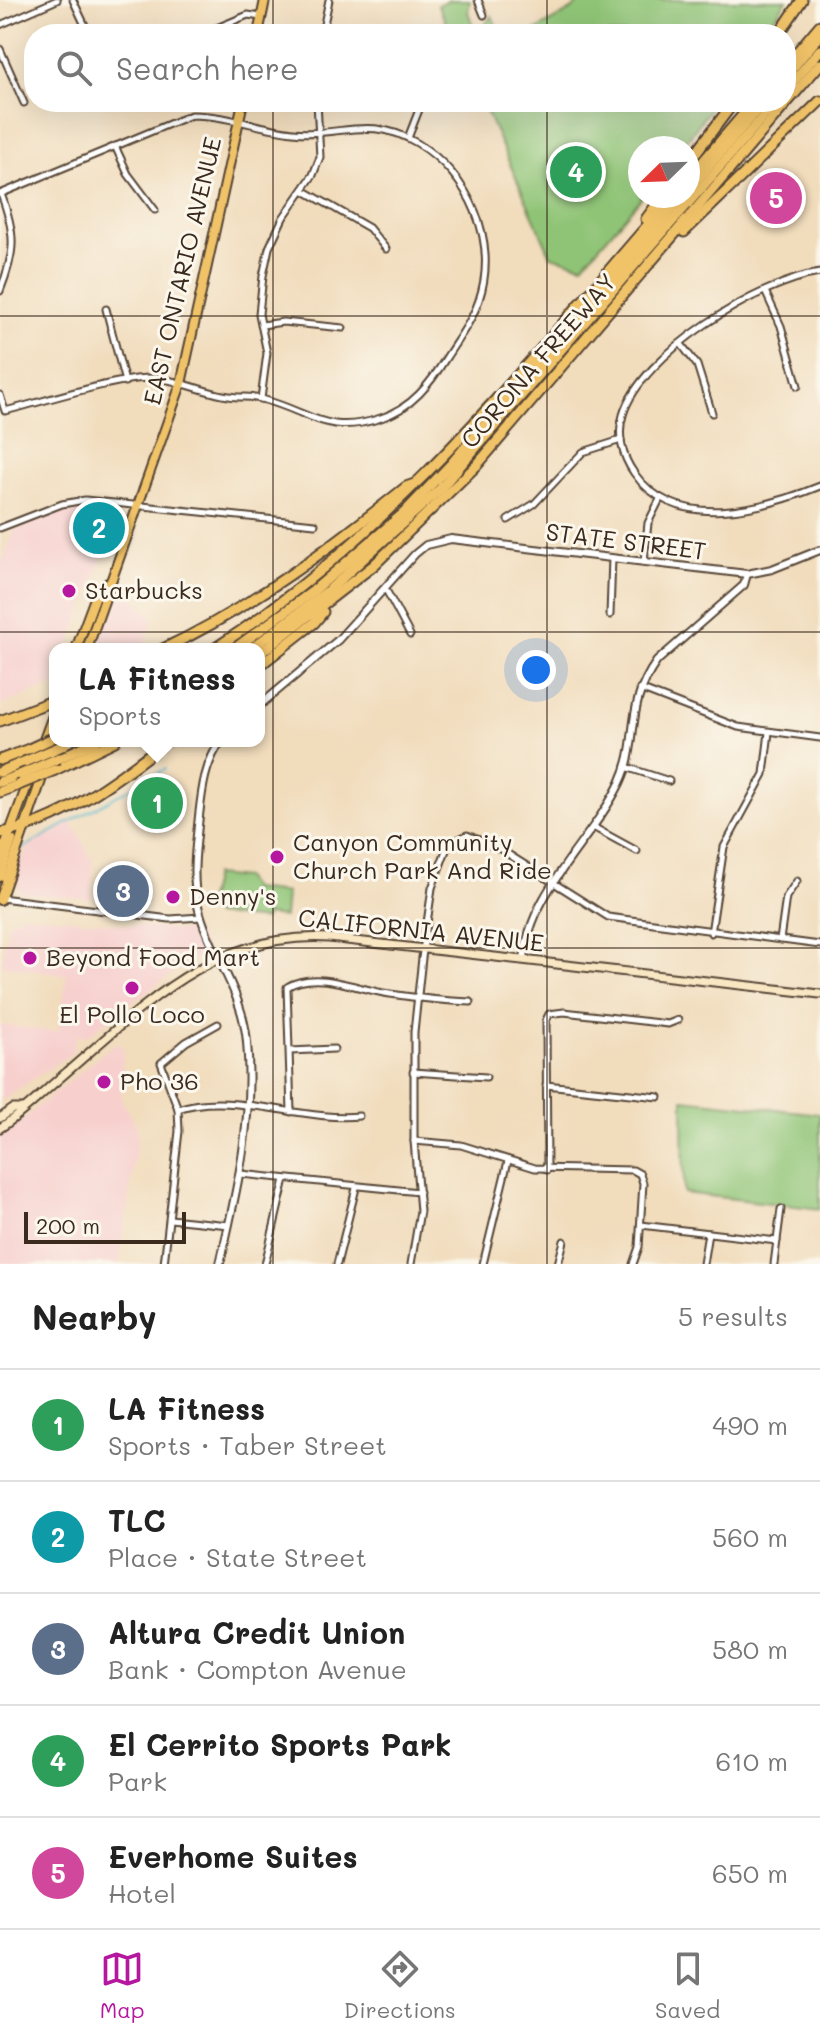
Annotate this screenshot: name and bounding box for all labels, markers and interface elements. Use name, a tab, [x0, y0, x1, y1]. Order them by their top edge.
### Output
search box	[24, 24, 796, 112]
icon: search	[52, 46, 96, 90]
text: Search here	[116, 48, 299, 88]
street label: EAST ONTARIO AVENUE	[136, 134, 227, 408]
north arrow	[628, 136, 700, 208]
pin: 4	[550, 142, 602, 202]
pin: 5	[750, 168, 802, 228]
street label: CORONA FREEWAY	[453, 266, 622, 454]
pin: 2	[73, 498, 125, 558]
street label: STATE STREET	[544, 515, 708, 566]
place label: Starbucks	[85, 574, 203, 605]
marker: Starbucks	[60, 582, 78, 600]
popup	[49, 643, 265, 747]
your location	[516, 650, 556, 690]
text: LA Fitness	[78, 658, 236, 698]
text: Sports	[78, 698, 162, 732]
pin: 1	[131, 773, 183, 833]
place label: Canyon Community Church Park And Ride	[293, 826, 552, 885]
marker: Canyon Community Church Park And Ride	[268, 848, 286, 866]
pin: 3	[97, 861, 149, 921]
place label: Denny's	[189, 880, 276, 911]
marker: Denny's	[164, 888, 182, 906]
street label: CALIFORNIA AVENUE	[297, 901, 546, 958]
place label: Beyond Food Mart	[46, 941, 260, 972]
marker: Beyond Food Mart	[21, 949, 39, 967]
marker: El Pollo Loco	[123, 979, 141, 997]
place label: El Pollo Loco	[59, 998, 205, 1029]
place label: Pho 36	[120, 1065, 199, 1096]
marker: Pho 36	[95, 1073, 113, 1091]
scale bar	[24, 1208, 186, 1244]
text: 200 m	[36, 1211, 100, 1240]
text: Nearby	[32, 1294, 157, 1339]
text: 5 results	[678, 1299, 788, 1333]
text: LA Fitness	[108, 1388, 265, 1428]
text: 1	[52, 1408, 64, 1442]
text: 490 m	[712, 1408, 788, 1442]
text: Sports · Taber Street	[108, 1428, 387, 1462]
text: TLC	[108, 1500, 165, 1540]
text: 2	[51, 1520, 65, 1554]
text: 560 m	[712, 1520, 788, 1554]
text: Place · State Street	[108, 1540, 367, 1574]
text: Altura Credit Union	[108, 1612, 405, 1652]
text: 3	[50, 1632, 66, 1666]
text: 580 m	[712, 1632, 788, 1666]
text: Bank · Compton Avenue	[108, 1652, 407, 1686]
text: El Cerrito Sports Park	[108, 1724, 451, 1764]
text: 4	[50, 1744, 66, 1778]
text: 610 m	[716, 1744, 788, 1778]
text: Park	[108, 1764, 167, 1798]
text: Everhome Suites	[108, 1836, 358, 1876]
text: 5	[50, 1856, 66, 1890]
text: 650 m	[712, 1856, 788, 1890]
text: Hotel	[108, 1876, 176, 1910]
tab: Map	[100, 1947, 145, 2024]
tab: Directions	[344, 1947, 456, 2024]
tab: Saved	[655, 1947, 720, 2024]

